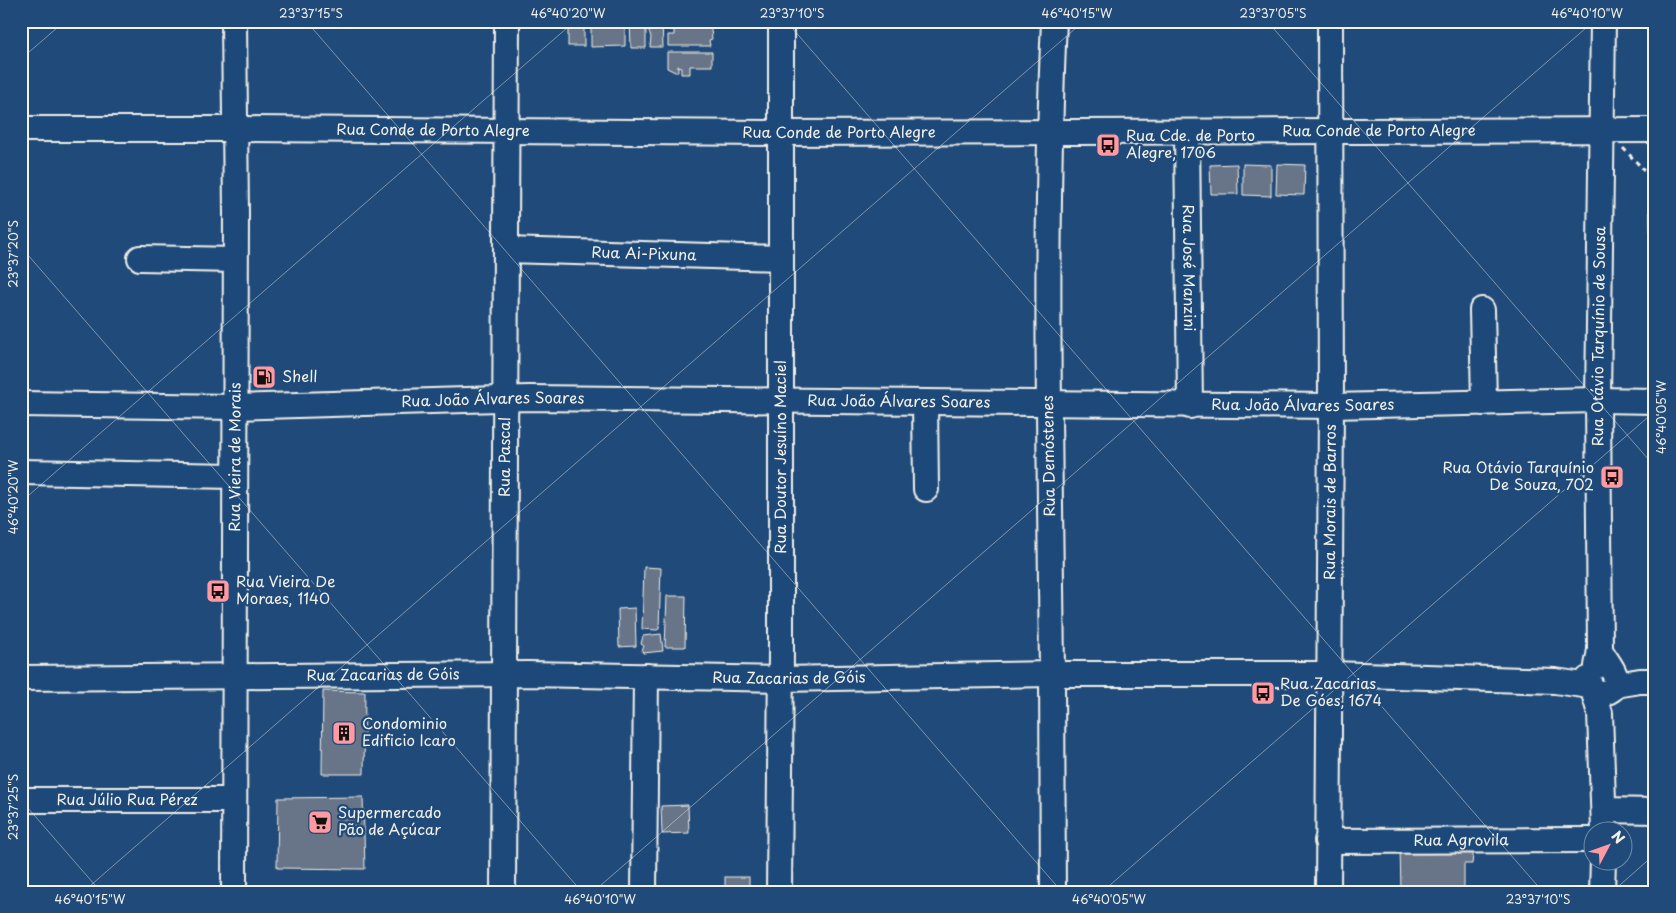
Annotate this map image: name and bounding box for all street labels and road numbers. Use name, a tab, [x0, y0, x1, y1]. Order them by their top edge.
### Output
street label: Rua Conde de Porto Alegre	[336, 117, 530, 141]
street label: Rua Conde de Porto Alegre	[1282, 118, 1476, 141]
street label: Rua Conde de Porto Alegre	[742, 119, 936, 143]
street label: Rua José Manzini	[1178, 204, 1202, 332]
street label: Rua Otávio Tarquínio de Sousa	[1585, 225, 1610, 446]
street label: Rua Ai-Pixuna	[591, 239, 697, 266]
street label: Rua Doutor Jesuíno Maciel	[768, 360, 791, 554]
street label: Rua Vieira de Morais	[222, 382, 246, 532]
street label: Rua João Álvares Soares	[401, 385, 585, 412]
street label: Rua João Álvares Soares	[807, 388, 991, 413]
street label: Rua João Álvares Soares	[1211, 392, 1395, 416]
street label: Rua Demóstenes	[1035, 395, 1060, 517]
street label: Rua Pascal	[492, 417, 515, 497]
street label: Rua Morais de Barros	[1317, 424, 1341, 580]
street label: Rua Zacarias de Góis	[306, 662, 460, 686]
street label: Rua Zacarias de Góis	[712, 664, 866, 689]
street label: Rua Júlio Rua Pérez	[56, 787, 198, 810]
street label: Rua Agrovila	[1413, 827, 1509, 851]

